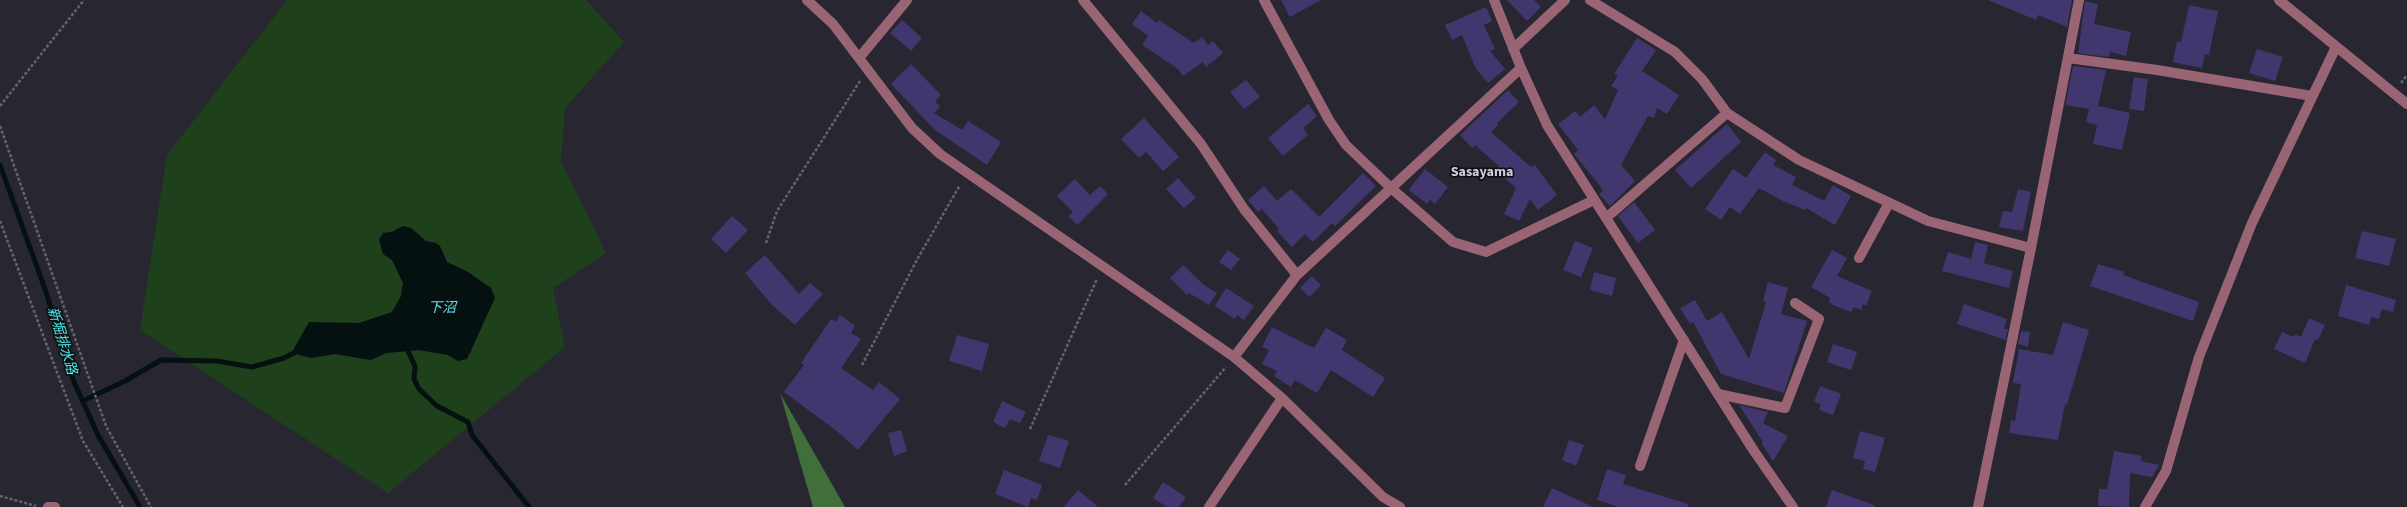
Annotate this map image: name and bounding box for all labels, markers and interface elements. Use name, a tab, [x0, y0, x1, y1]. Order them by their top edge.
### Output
district label: Sasayama	[1451, 165, 1513, 181]
water label: 下沼	[428, 301, 456, 317]
water label: 新堀排水路	[43, 305, 79, 377]

